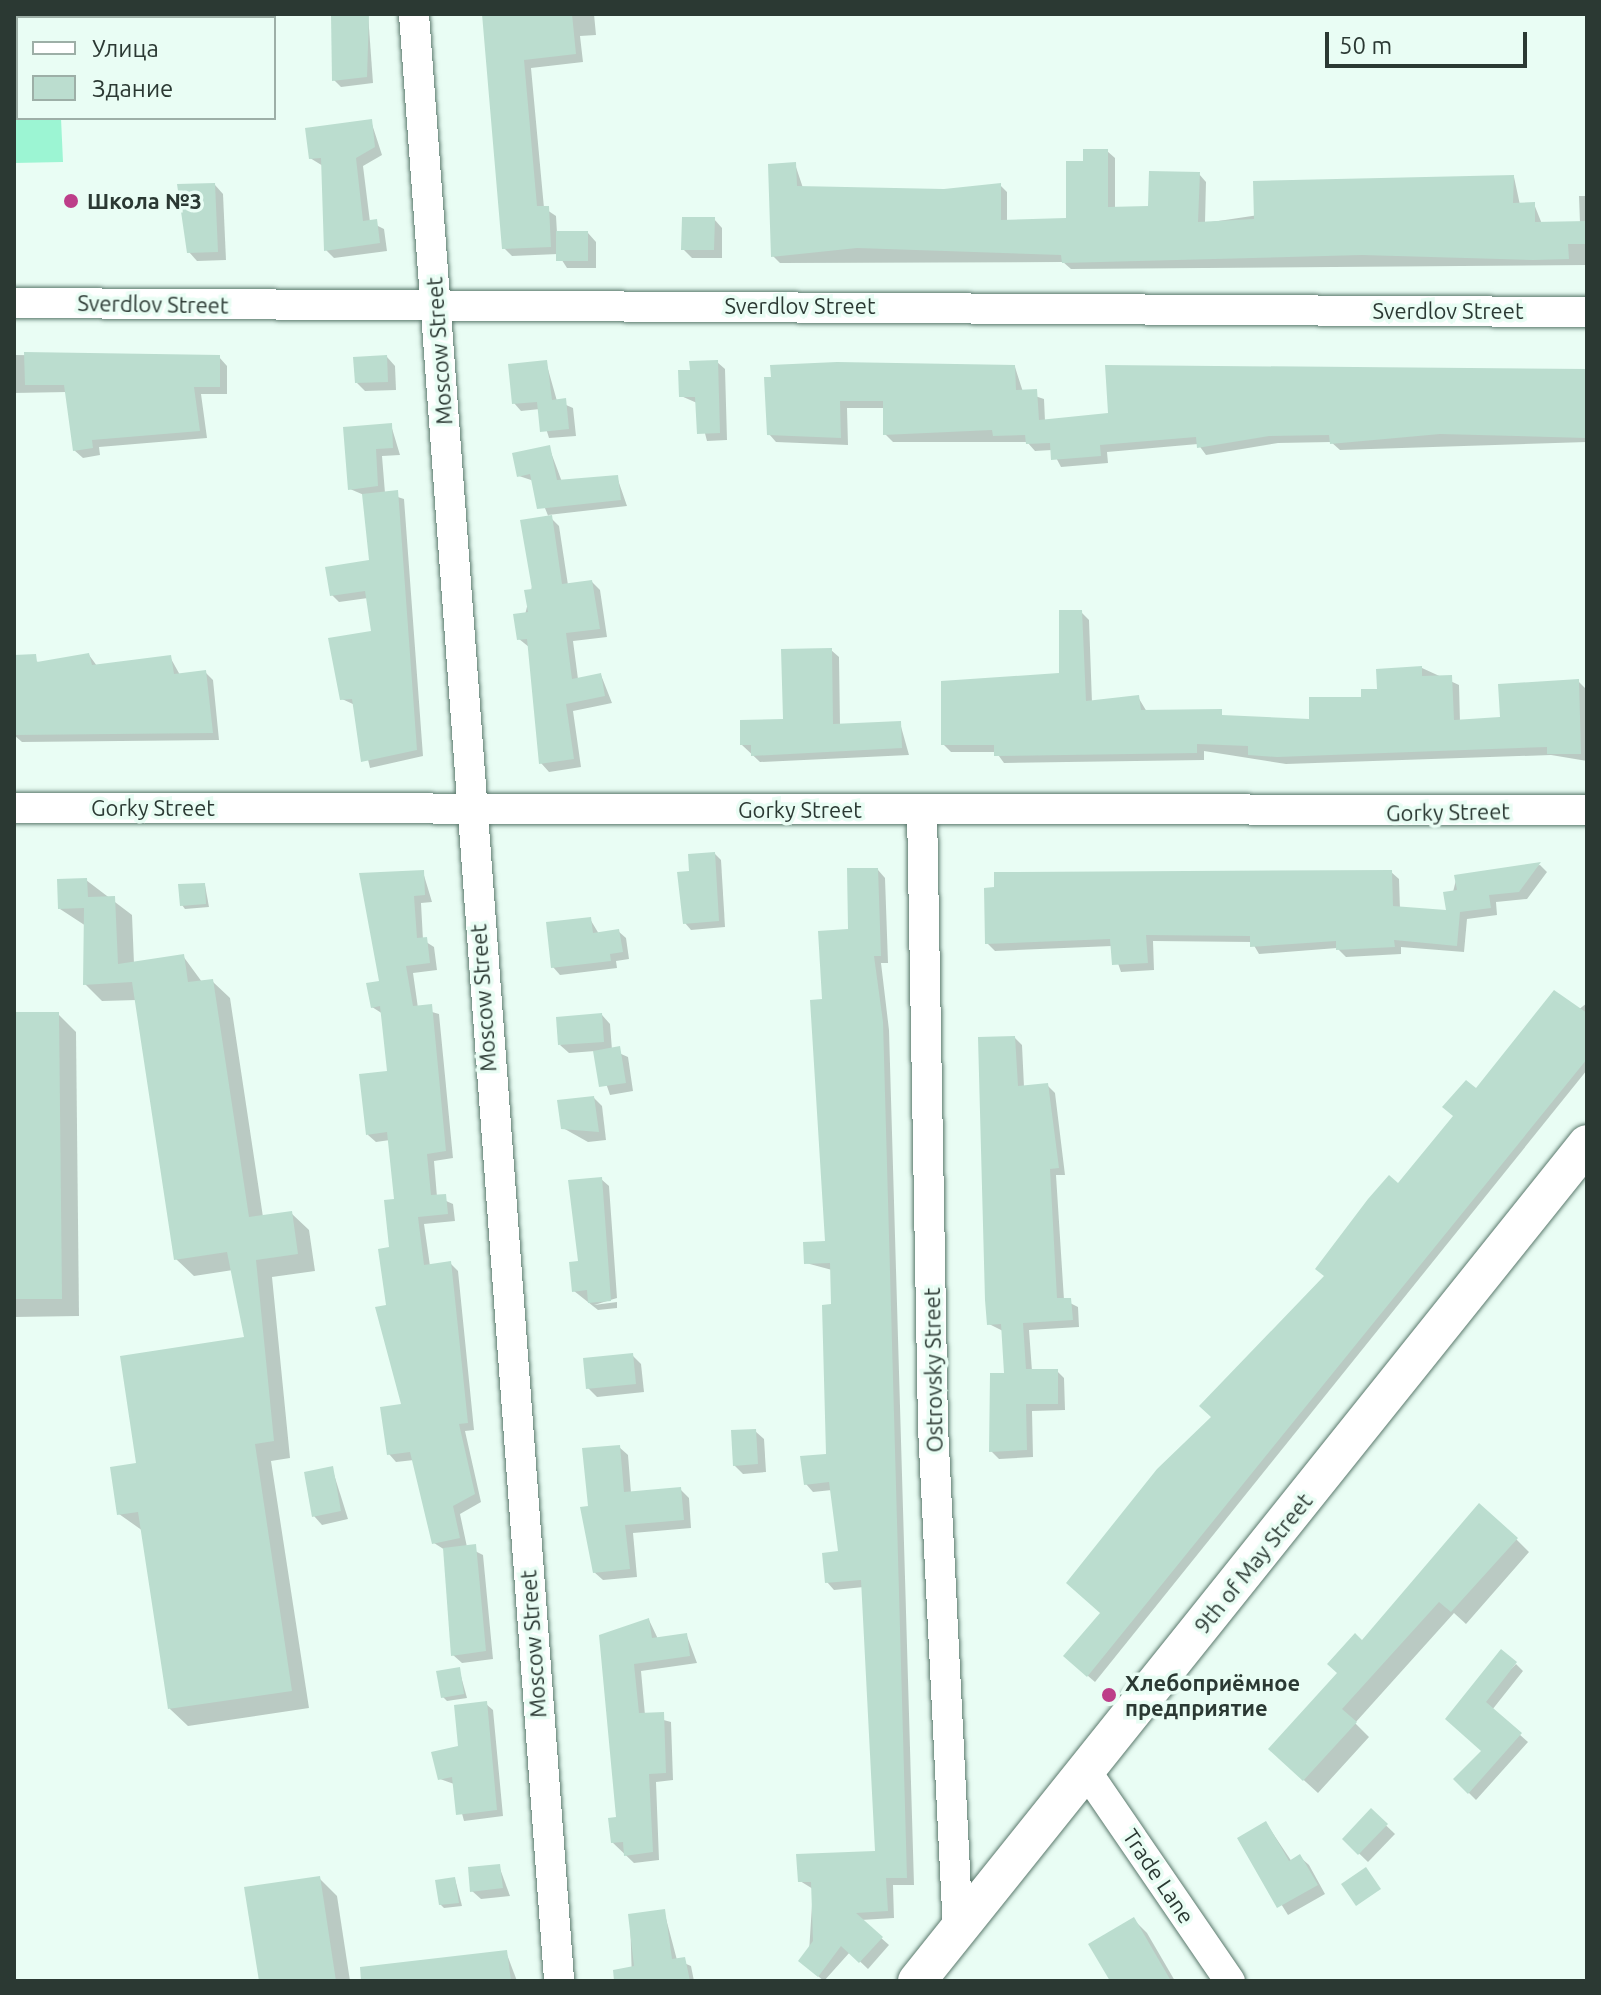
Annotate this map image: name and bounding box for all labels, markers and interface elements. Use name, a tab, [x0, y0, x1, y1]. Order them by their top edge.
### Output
legend	[16, 16, 276, 120]
scale bar	[1329, 16, 1531, 66]
text: 50 m	[1339, 32, 1392, 59]
text: Улица	[92, 35, 159, 62]
text: Здание	[92, 75, 173, 102]
place label: Школа №3	[87, 188, 202, 214]
marker: Школа №3	[62, 192, 80, 210]
street label: Moscow Street	[421, 276, 457, 426]
street label: Sverdlov Street	[77, 289, 229, 319]
street label: Sverdlov Street	[724, 293, 876, 319]
street label: Sverdlov Street	[1372, 298, 1524, 324]
street label: Gorky Street	[91, 795, 215, 821]
street label: Gorky Street	[738, 797, 862, 823]
street label: Gorky Street	[1386, 798, 1510, 826]
street label: Moscow Street	[465, 923, 501, 1073]
street label: Ostrovsky Street	[918, 1287, 948, 1453]
street label: 9th of May Street	[1188, 1488, 1318, 1638]
street label: Moscow Street	[515, 1569, 551, 1719]
place label: Хлебоприёмное предприятие	[1125, 1669, 1300, 1720]
marker: Хлебоприёмное предприятие	[1100, 1686, 1118, 1704]
street label: Trade Lane	[1118, 1824, 1200, 1928]

